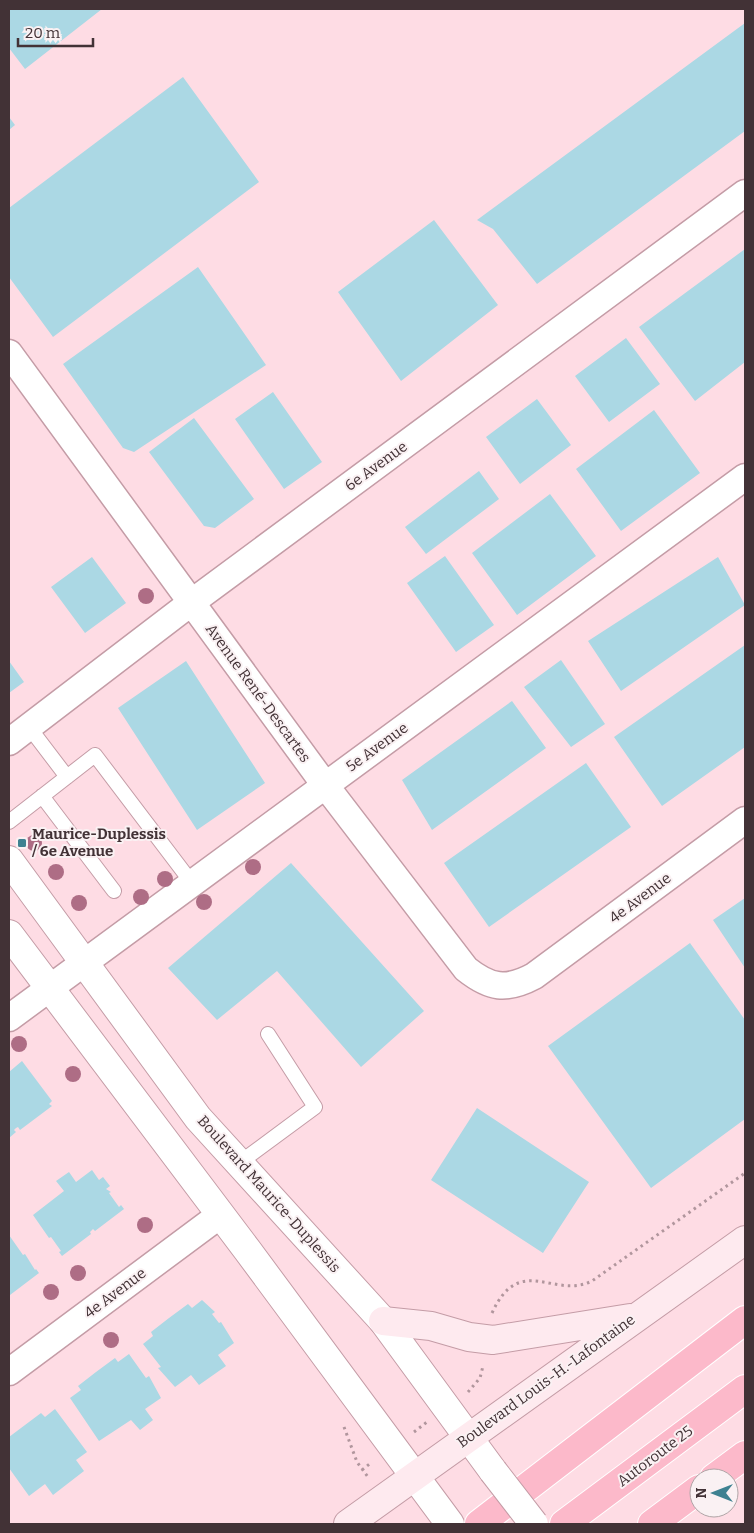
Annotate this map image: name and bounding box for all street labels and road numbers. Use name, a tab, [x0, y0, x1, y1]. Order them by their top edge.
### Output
street label: 6e Avenue	[341, 437, 411, 495]
street label: Avenue René-Descartes	[202, 620, 314, 766]
street label: 5e Avenue	[343, 719, 411, 775]
street label: 4e Avenue	[606, 869, 674, 927]
street label: Boulevard Maurice-Duplessis	[194, 1112, 344, 1276]
street label: 4e Avenue	[81, 1264, 149, 1322]
street label: Boulevard Louis-H.-Lafontaine	[454, 1310, 638, 1452]
street label: Autoroute 25	[614, 1422, 696, 1490]

